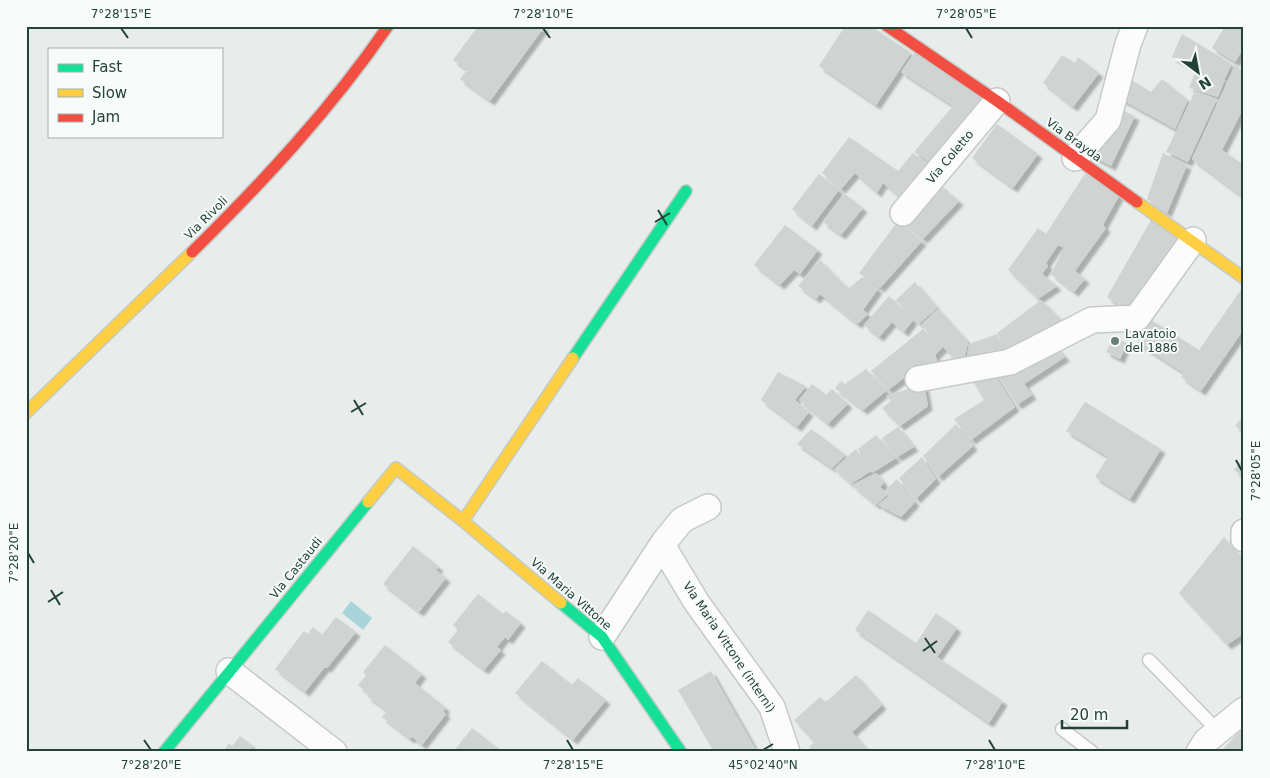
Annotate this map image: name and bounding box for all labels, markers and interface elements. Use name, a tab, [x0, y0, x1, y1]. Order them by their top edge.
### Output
text: 7°28'15"E	[91, 7, 151, 21]
text: 7°28'10"E	[513, 7, 573, 21]
text: 7°28'05"E	[936, 7, 996, 21]
legend	[48, 48, 222, 138]
north arrow	[1172, 48, 1222, 98]
text: Fast	[92, 58, 122, 76]
text: N	[1196, 73, 1214, 93]
text: Slow	[92, 84, 127, 102]
text: Jam	[91, 108, 120, 126]
street label: Via Brayda	[1044, 115, 1104, 165]
street label: Via Coletto	[924, 127, 976, 187]
street label: Via Rivoli	[182, 194, 230, 242]
place label: Lavatoio del 1886	[1125, 327, 1178, 355]
marker: Lavatoio del 1886	[1109, 335, 1121, 347]
text: 7°28'05"E	[1249, 441, 1263, 501]
text: 7°28'20"E	[7, 523, 21, 583]
street label: Via Castaudi	[267, 534, 325, 602]
street label: Via Maria Vittone	[528, 555, 614, 633]
street label: Via Maria Vittone (interni)	[680, 579, 778, 715]
scale bar	[1062, 698, 1128, 730]
text: 20 m	[1070, 706, 1108, 724]
text: 7°28'20"E	[121, 758, 181, 772]
text: 7°28'15"E	[543, 758, 603, 772]
text: 45°02'40"N	[728, 758, 798, 772]
text: 7°28'10"E	[965, 758, 1025, 772]

